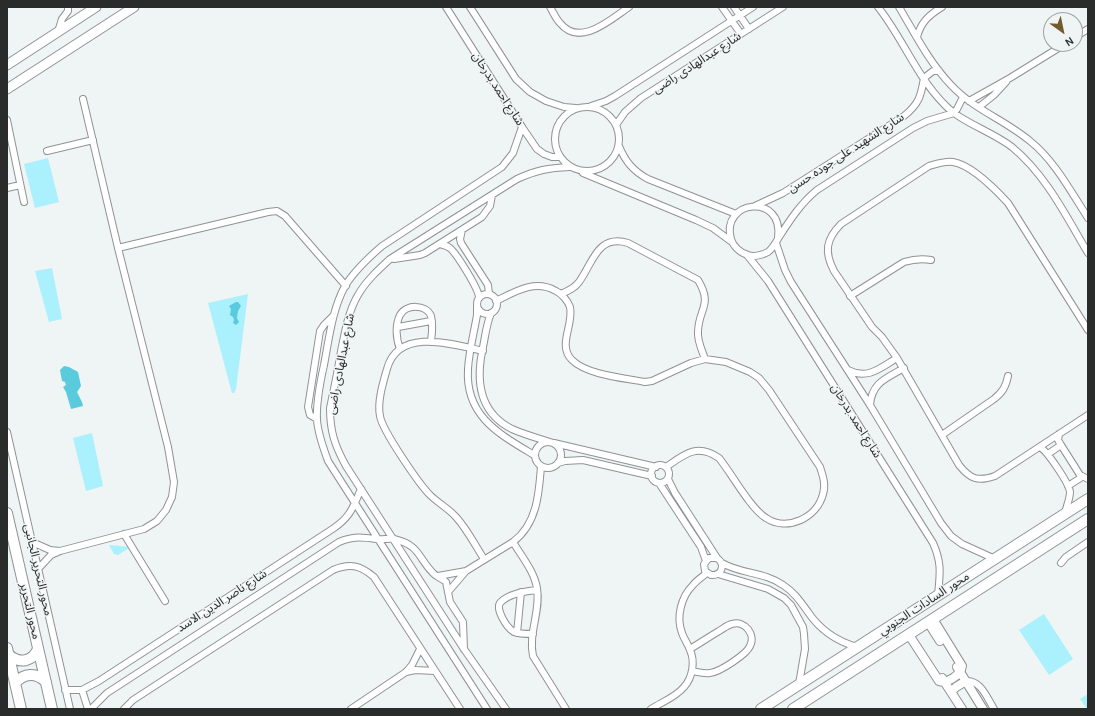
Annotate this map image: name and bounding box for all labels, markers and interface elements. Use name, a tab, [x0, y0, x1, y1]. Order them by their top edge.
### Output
north arrow	[1043, 12, 1083, 52]
street label: شارع عبدالهادى راضى	[650, 29, 744, 97]
text: N	[1062, 34, 1076, 49]
street label: شارع احمد بدرخان	[469, 50, 527, 128]
street label: شارع الشهيد على جوده حسن	[785, 110, 907, 196]
street label: شارع عبدالهادى راضى	[324, 312, 358, 416]
street label: شارع احمد بدرخان	[827, 381, 885, 461]
street label: محور التحرير الجانبى	[20, 523, 56, 617]
street label: شارع ناصر الدين الاسد	[174, 566, 270, 636]
street label: محور السادات الجنوبي	[876, 569, 972, 639]
street label: محور التحرير	[16, 581, 44, 641]

